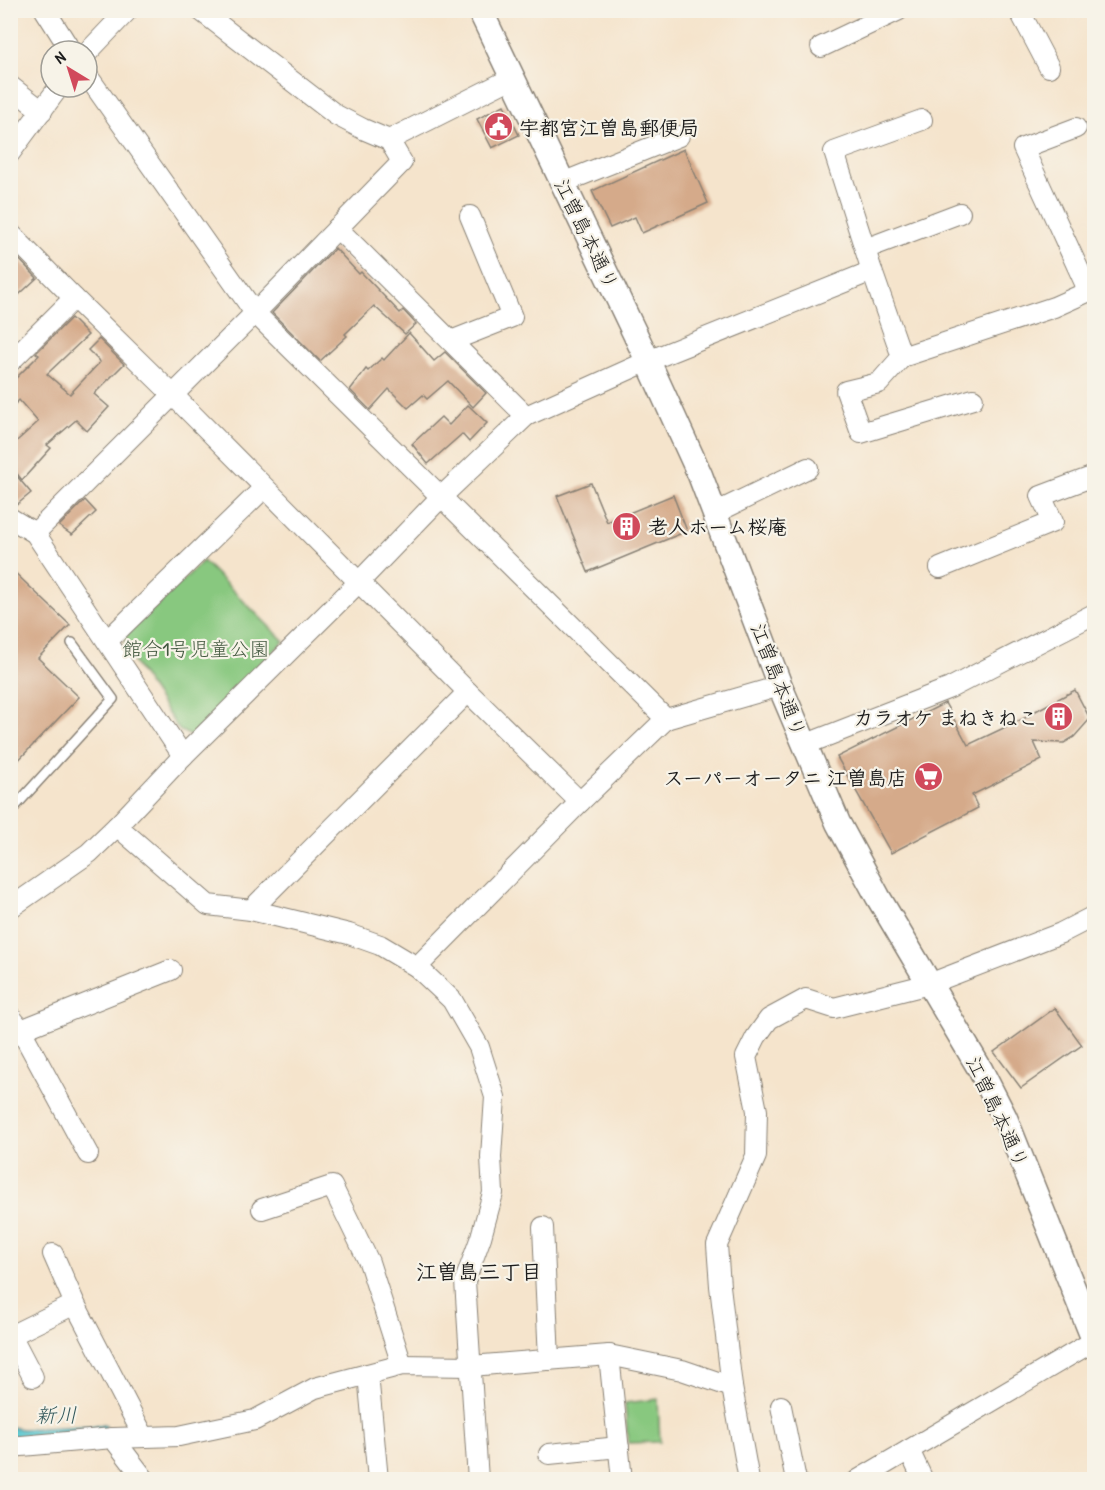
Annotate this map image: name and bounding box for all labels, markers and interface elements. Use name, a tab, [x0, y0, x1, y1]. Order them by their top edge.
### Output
north arrow	[39, 39, 99, 99]
text: N	[50, 46, 70, 68]
public building icon: 宇都宮江曽島郵便局	[482, 111, 514, 143]
place label: 宇都宮江曽島郵便局	[519, 114, 699, 141]
street label: 江曽島本通り	[549, 174, 625, 294]
building icon: 老人ホーム桜庵	[611, 510, 643, 542]
place label: 老人ホーム桜庵	[648, 513, 787, 540]
street label: 江曽島本通り	[745, 619, 813, 741]
park label: 館合1号児童公園	[122, 635, 270, 662]
building icon: カラオケ まねきねこ	[1043, 701, 1075, 733]
place label: カラオケ まねきねこ	[853, 704, 1038, 731]
supermarket icon: スーパーオータニ 江曽島店	[912, 761, 944, 793]
place label: スーパーオータニ 江曽島店	[664, 764, 907, 791]
street label: 江曽島本通り	[960, 1052, 1036, 1172]
district label: 江曽島三丁目	[416, 1257, 542, 1286]
water label: 新川	[35, 1400, 77, 1430]

